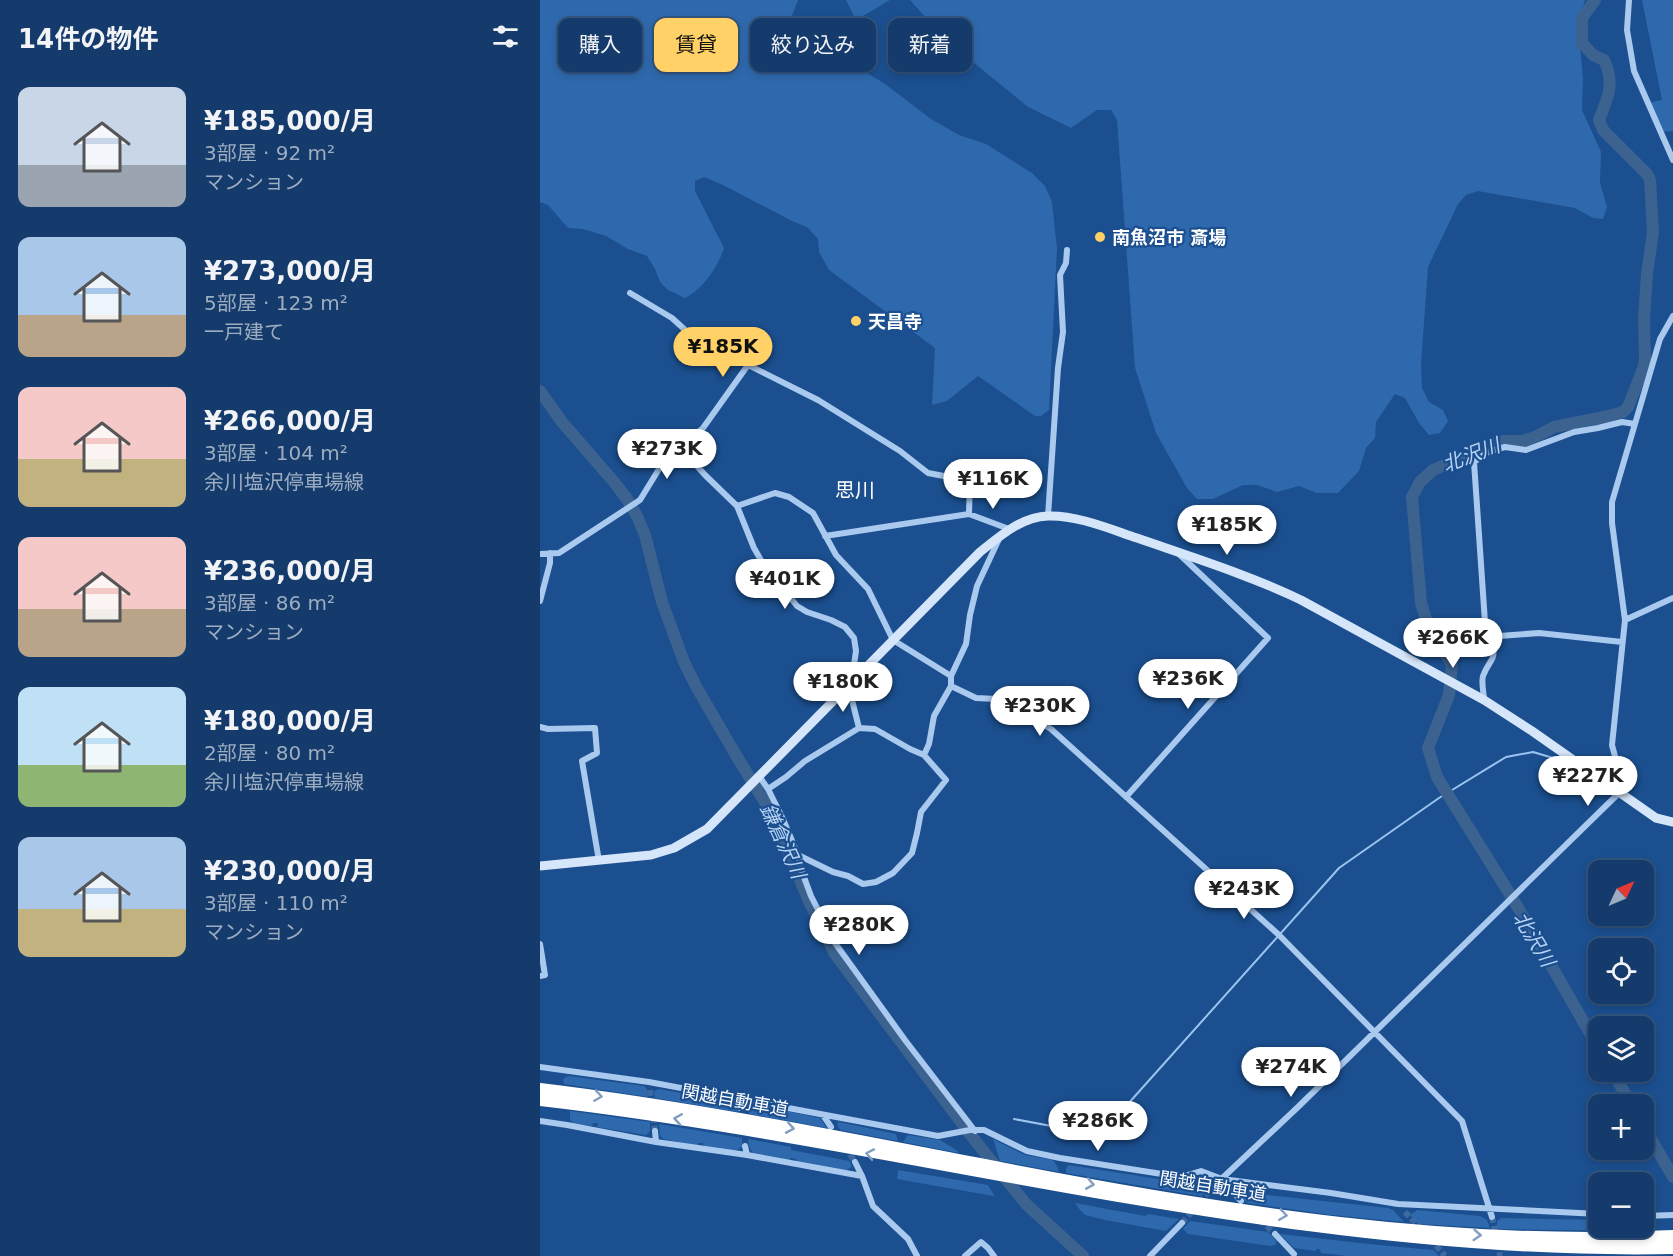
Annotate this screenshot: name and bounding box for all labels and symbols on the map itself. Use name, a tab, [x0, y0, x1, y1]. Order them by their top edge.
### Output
place label: 南魚沼市 斎場	[1112, 227, 1226, 248]
marker: 南魚沼市 斎場	[1093, 230, 1107, 244]
place label: 天昌寺	[868, 311, 922, 332]
marker: 天昌寺	[849, 314, 863, 328]
pin: ¥185K	[681, 327, 765, 378]
pin: ¥273K	[625, 429, 709, 480]
water label: 北沢川	[1439, 432, 1505, 477]
pin: ¥116K	[951, 459, 1035, 510]
district label: 思川	[835, 478, 875, 502]
pin: ¥185K	[1185, 505, 1269, 556]
pin: ¥401K	[743, 559, 827, 610]
pin: ¥266K	[1411, 618, 1495, 669]
pin: ¥236K	[1146, 659, 1230, 710]
pin: ¥180K	[801, 662, 885, 713]
pin: ¥230K	[998, 686, 1082, 737]
pin: ¥227K	[1546, 756, 1630, 807]
water label: 鎌倉沢川	[755, 800, 812, 884]
north arrow	[1588, 860, 1654, 926]
pin: ¥243K	[1202, 869, 1286, 920]
pin: ¥280K	[817, 905, 901, 956]
water label: 北沢川	[1508, 907, 1561, 973]
pin: ¥274K	[1249, 1047, 1333, 1098]
street label: 関越自動車道	[680, 1080, 790, 1120]
one-way arrow	[593, 1090, 603, 1102]
pin: ¥286K	[1056, 1101, 1140, 1152]
one-way arrow	[674, 1114, 683, 1126]
one-way arrow	[785, 1121, 795, 1134]
one-way arrow	[866, 1149, 875, 1161]
street label: 関越自動車道	[1158, 1167, 1268, 1205]
one-way arrow	[1085, 1177, 1095, 1190]
one-way arrow	[1278, 1209, 1287, 1221]
one-way arrow	[1472, 1228, 1481, 1241]

